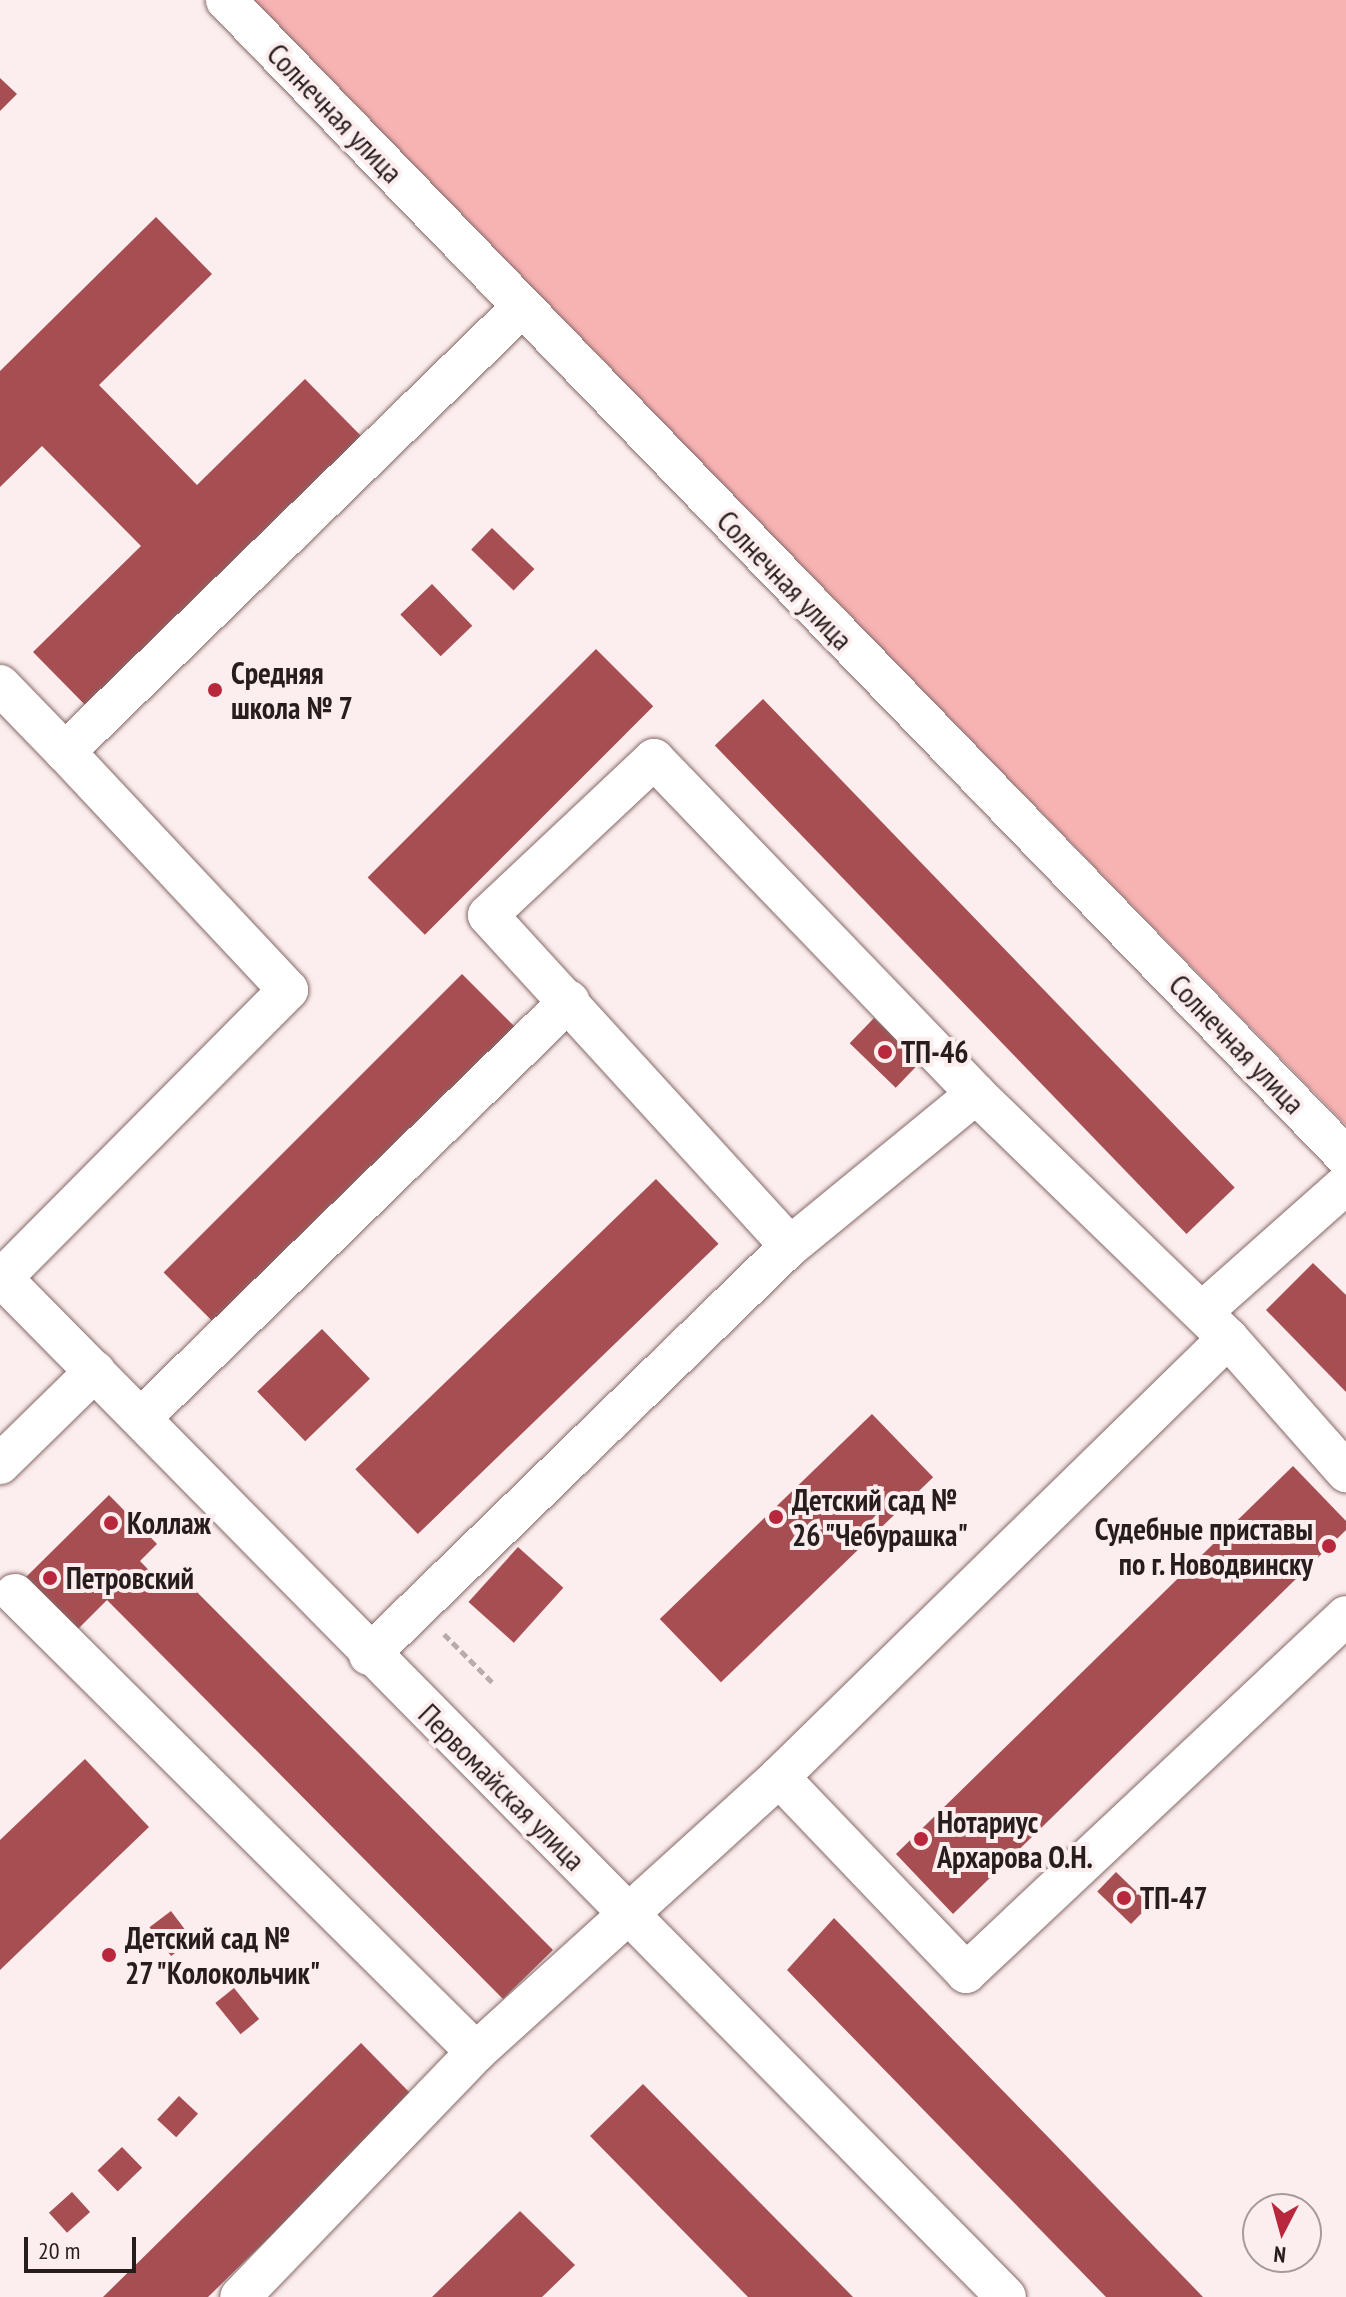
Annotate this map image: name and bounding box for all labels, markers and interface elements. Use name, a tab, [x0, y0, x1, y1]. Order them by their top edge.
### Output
street label: Солнечная улица	[260, 36, 410, 190]
street label: Солнечная улица	[710, 503, 860, 657]
place label: Средняя школа № 7	[231, 655, 353, 726]
marker: Средняя школа № 7	[206, 681, 224, 699]
street label: Солнечная улица	[1162, 967, 1312, 1121]
place label: ТП-46	[901, 1034, 969, 1070]
marker: ТП-46	[876, 1043, 894, 1061]
place label: Детский сад № 26 "Чебурашка"	[792, 1482, 970, 1552]
place label: Коллаж	[127, 1505, 211, 1541]
marker: Детский сад № 26 "Чебурашка"	[767, 1508, 785, 1526]
place label: Судебные приставы по г. Новодвинску	[1095, 1511, 1313, 1582]
marker: Коллаж	[102, 1514, 120, 1532]
marker: Судебные приставы по г. Новодвинску	[1320, 1537, 1338, 1555]
place label: Петровский	[66, 1560, 194, 1596]
marker: Петровский	[41, 1569, 59, 1587]
street label: Первомайская улица	[411, 1696, 593, 1878]
place label: Нотариус Архарова О.Н.	[937, 1804, 1093, 1874]
marker: Нотариус Архарова О.Н.	[912, 1830, 930, 1848]
place label: ТП-47	[1140, 1880, 1208, 1916]
marker: ТП-47	[1115, 1889, 1133, 1907]
place label: Детский сад № 27 "Колокольчик"	[125, 1920, 324, 1990]
marker: Детский сад № 27 "Колокольчик"	[100, 1946, 118, 1964]
north arrow	[1242, 2193, 1322, 2273]
scale bar	[28, 2221, 140, 2271]
text: 20 m	[38, 2235, 80, 2266]
text: N	[1272, 2240, 1287, 2269]

